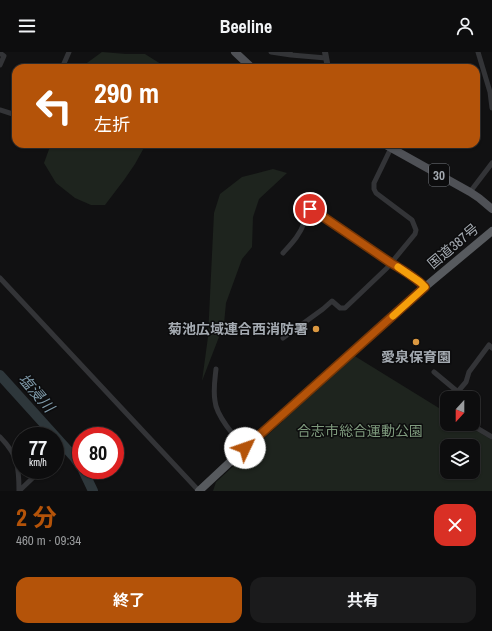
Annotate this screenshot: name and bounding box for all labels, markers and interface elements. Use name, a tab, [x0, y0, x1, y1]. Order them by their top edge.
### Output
text: Beeline	[220, 14, 272, 39]
icon: menu	[16, 15, 38, 37]
icon: person	[454, 15, 476, 37]
text: 290 m	[94, 74, 159, 112]
icon: left	[28, 80, 80, 132]
text: 左折	[94, 112, 130, 137]
road number: 30	[429, 164, 449, 186]
pin	[293, 192, 327, 226]
icon: arrive	[299, 198, 321, 220]
street label: 国道387号	[424, 219, 482, 273]
place label: 菊池広域連合西消防署	[168, 320, 308, 338]
marker: 菊池広域連合西消防署	[311, 324, 321, 334]
marker: 愛泉保育園	[411, 337, 421, 347]
place label: 愛泉保育園	[381, 348, 451, 366]
water label: 塩浸川	[14, 369, 60, 418]
north arrow	[440, 391, 480, 431]
map controls	[440, 391, 480, 479]
park label: 合志市総合運動公園	[297, 422, 423, 440]
speed limit sign: 80	[72, 427, 124, 479]
position arrow	[224, 427, 266, 469]
text: 77	[29, 434, 47, 461]
button: layers	[440, 439, 480, 479]
text: km/h	[29, 456, 47, 469]
text: 2 分	[16, 501, 56, 533]
button: close	[434, 504, 476, 546]
text: 460 m · 09:34	[16, 532, 81, 549]
button: 終了	[16, 577, 242, 623]
button: 共有	[250, 577, 476, 623]

